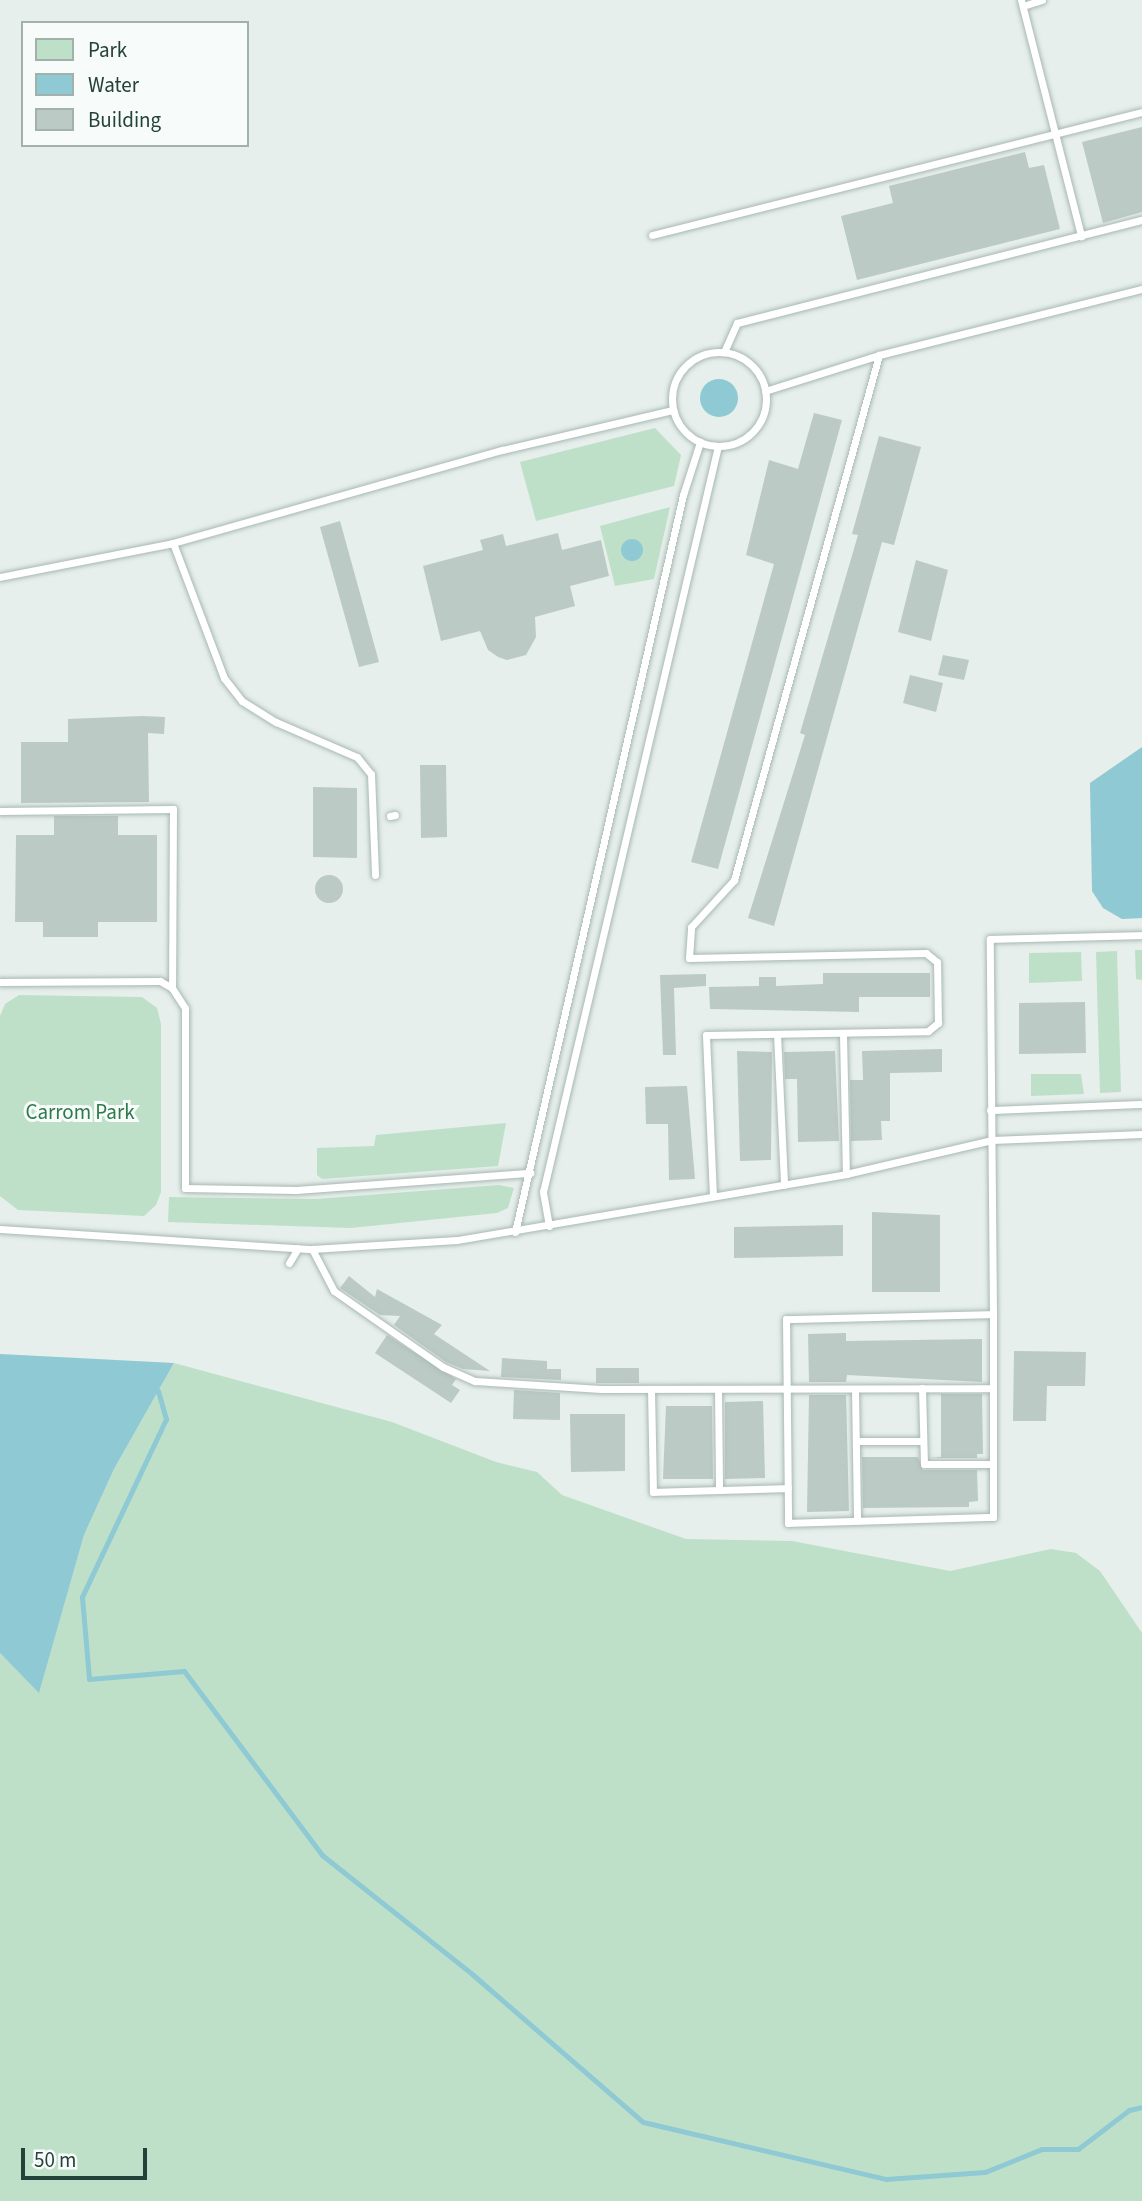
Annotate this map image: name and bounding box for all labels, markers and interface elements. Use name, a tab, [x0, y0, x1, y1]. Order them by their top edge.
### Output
legend	[21, 21, 248, 147]
text: Park	[88, 35, 127, 65]
text: Water	[88, 70, 139, 100]
text: Building	[88, 105, 161, 135]
park label: Carrom Park	[25, 1099, 135, 1125]
scale bar	[24, 2134, 150, 2178]
text: 50 m	[34, 2145, 76, 2175]

